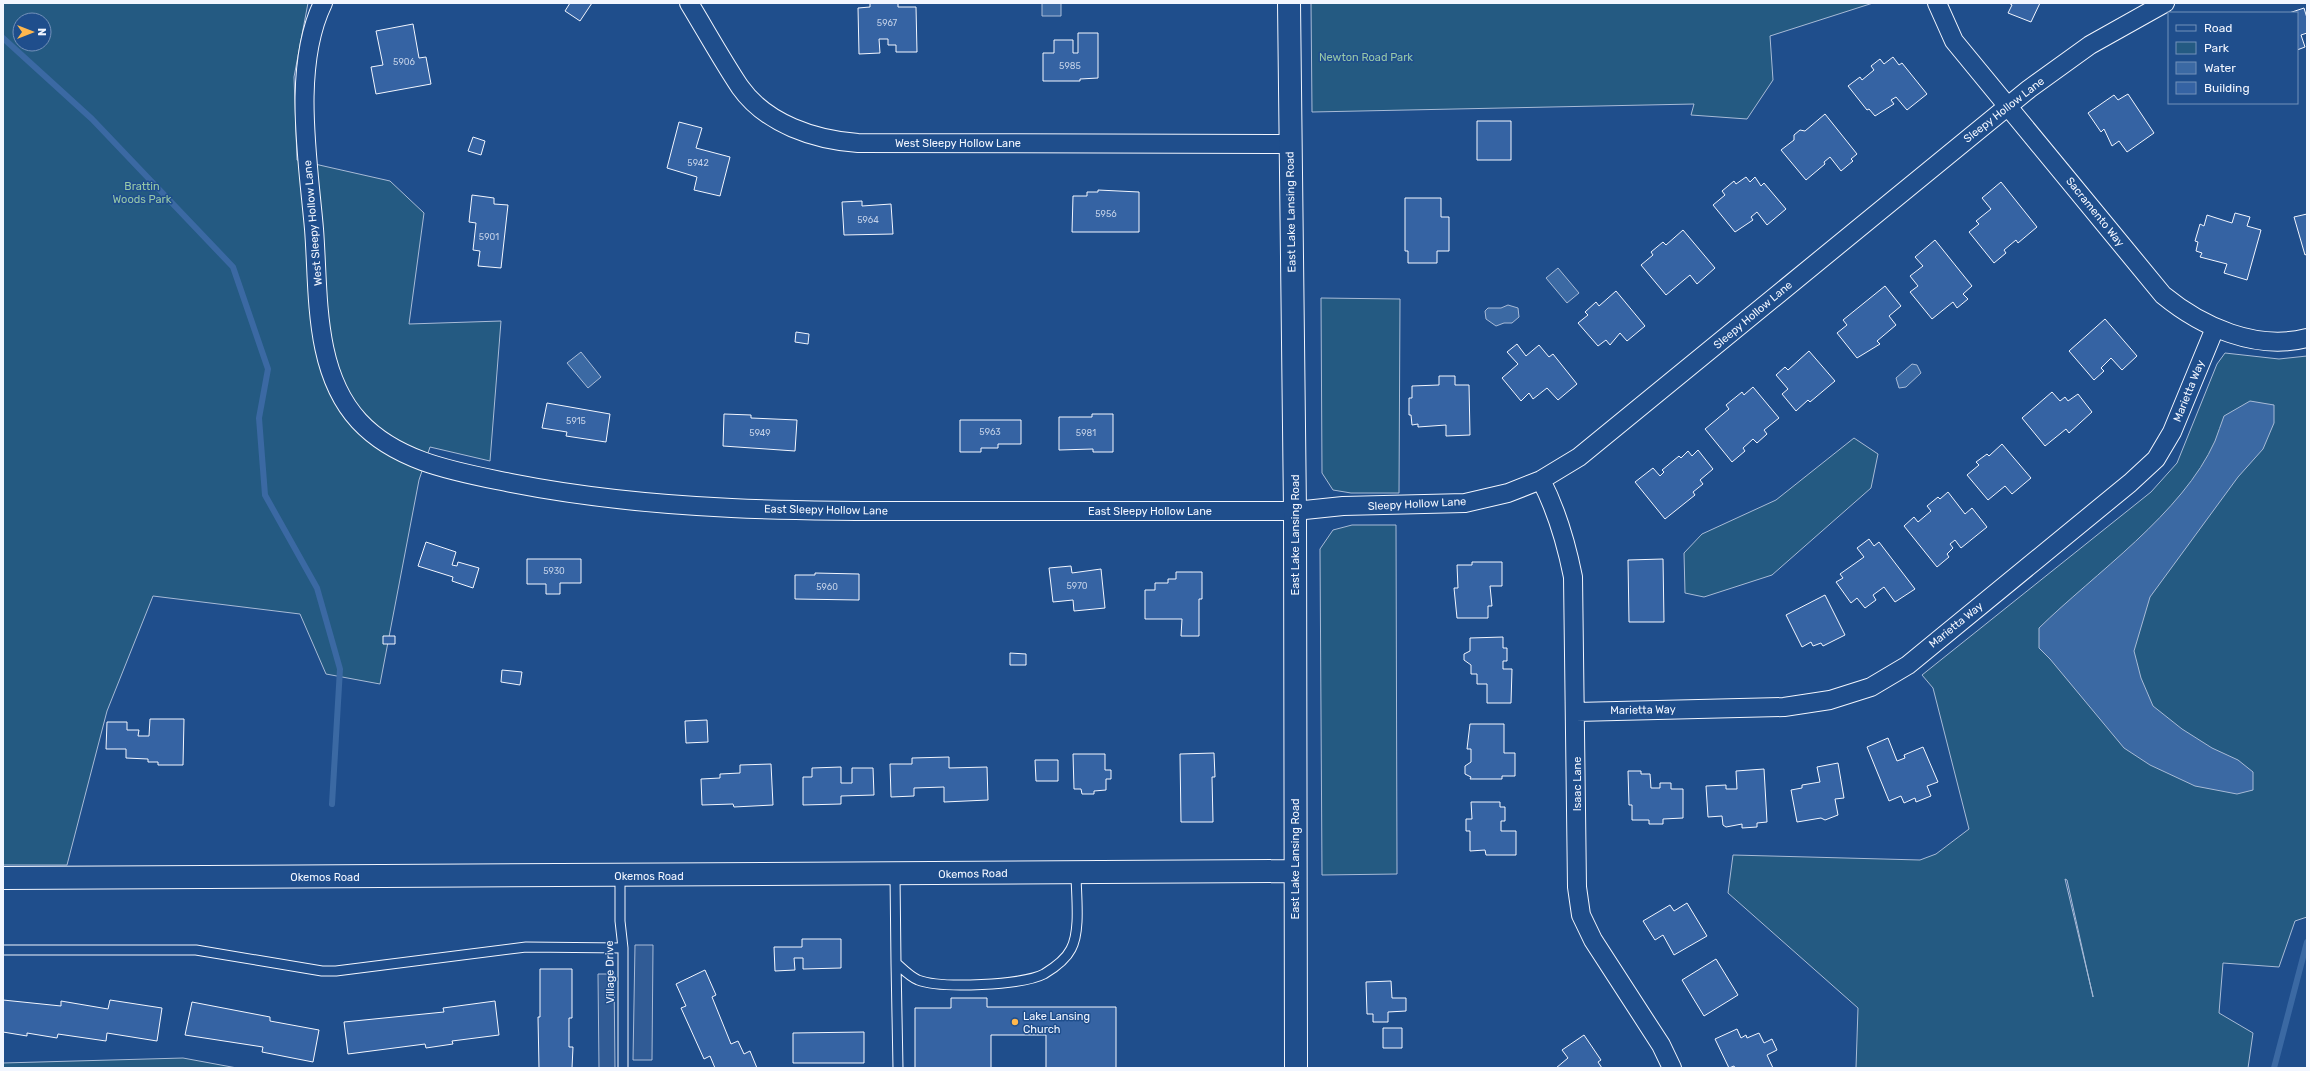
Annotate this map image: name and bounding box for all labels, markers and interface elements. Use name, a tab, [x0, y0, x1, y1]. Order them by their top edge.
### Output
north arrow	[12, 12, 52, 52]
legend	[2168, 12, 2298, 104]
house number: 5967	[877, 18, 898, 28]
text: Road	[2204, 21, 2232, 35]
text: N	[35, 28, 48, 36]
text: Park	[2204, 41, 2230, 55]
park label: Newton Road Park	[1319, 51, 1413, 64]
house number: 5906	[393, 57, 415, 67]
house number: 5985	[1059, 61, 1081, 71]
text: Water	[2204, 61, 2236, 75]
street label: Sleepy Hollow Lane	[1961, 74, 2047, 146]
text: Building	[2204, 81, 2250, 95]
street label: West Sleepy Hollow Lane	[895, 137, 1021, 150]
street label: East Lake Lansing Road	[1283, 151, 1299, 273]
house number: 5942	[687, 158, 709, 168]
street label: West Sleepy Hollow Lane	[301, 160, 325, 286]
street label: Sacramento Way	[2063, 175, 2127, 249]
park label: Brattin Woods Park	[113, 180, 172, 206]
house number: 5956	[1095, 209, 1117, 219]
house number: 5964	[857, 215, 879, 225]
house number: 5901	[479, 232, 499, 242]
street label: Sleepy Hollow Lane	[1711, 278, 1795, 352]
street label: Marietta Way	[2171, 358, 2207, 424]
house number: 5915	[566, 416, 586, 426]
house number: 5963	[979, 427, 1001, 437]
house number: 5949	[749, 428, 771, 438]
house number: 5981	[1076, 428, 1096, 438]
street label: East Lake Lansing Road	[1289, 474, 1302, 596]
street label: Sleepy Hollow Lane	[1367, 495, 1467, 513]
street label: East Sleepy Hollow Lane	[764, 502, 888, 518]
street label: East Sleepy Hollow Lane	[1088, 505, 1212, 518]
house number: 5930	[543, 566, 565, 576]
house number: 5970	[1066, 581, 1088, 591]
house number: 5960	[816, 582, 838, 592]
street label: Marietta Way	[1926, 599, 1986, 651]
street label: Marietta Way	[1610, 703, 1676, 717]
street label: Isaac Lane	[1571, 757, 1584, 811]
street label: East Lake Lansing Road	[1289, 798, 1302, 920]
street label: Okemos Road	[938, 867, 1008, 881]
street label: Okemos Road	[614, 870, 684, 883]
street label: Okemos Road	[290, 871, 360, 884]
street label: Village Drive	[603, 940, 617, 1004]
place label: Lake Lansing Church	[1023, 1010, 1090, 1036]
marker: Lake Lansing Church	[1010, 1017, 1020, 1027]

